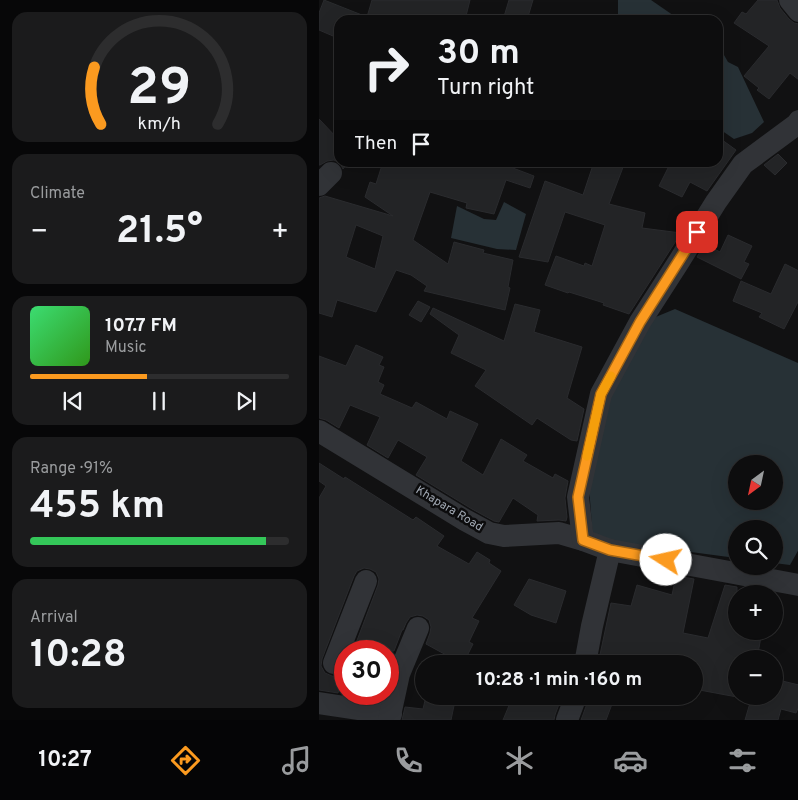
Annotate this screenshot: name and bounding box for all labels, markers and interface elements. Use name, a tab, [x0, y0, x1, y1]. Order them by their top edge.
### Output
text: 30 m	[437, 32, 520, 76]
icon: right	[354, 35, 419, 100]
text: 29	[128, 57, 191, 123]
text: Turn right	[437, 75, 534, 102]
text: km/h	[138, 113, 181, 136]
icon: arrive	[407, 130, 435, 158]
text: Then	[354, 132, 397, 156]
text: Climate	[30, 184, 85, 204]
text: 21.5°	[116, 208, 203, 257]
pin	[676, 211, 718, 253]
text: −	[30, 215, 48, 251]
text: +	[271, 215, 289, 251]
icon: arrive	[683, 218, 711, 246]
text: 107.7 FM	[105, 314, 177, 338]
text: Music	[105, 338, 146, 358]
icon: previous	[59, 387, 87, 415]
icon: pause	[145, 387, 173, 415]
icon: next	[232, 387, 260, 415]
north arrow	[728, 455, 783, 510]
map controls	[728, 455, 783, 705]
text: Range · 91%	[30, 459, 113, 479]
text: 455 km	[30, 483, 165, 532]
street label: Khapara Road	[412, 483, 486, 535]
button: search	[728, 520, 783, 575]
position arrow	[639, 533, 691, 585]
button: +	[728, 585, 783, 640]
text: Arrival	[30, 608, 78, 628]
text: 10:28	[30, 632, 127, 681]
speed limit sign: 30	[334, 640, 399, 705]
button: −	[728, 650, 783, 705]
text: 10:28 · 1 min · 160 m	[476, 668, 642, 692]
icon: directions	[168, 743, 203, 778]
icon: music	[279, 743, 314, 778]
icon: phone	[391, 743, 426, 778]
icon: climate	[502, 743, 537, 778]
icon: car	[613, 743, 648, 778]
icon: filters	[725, 743, 760, 778]
text: 10:27	[38, 747, 92, 774]

